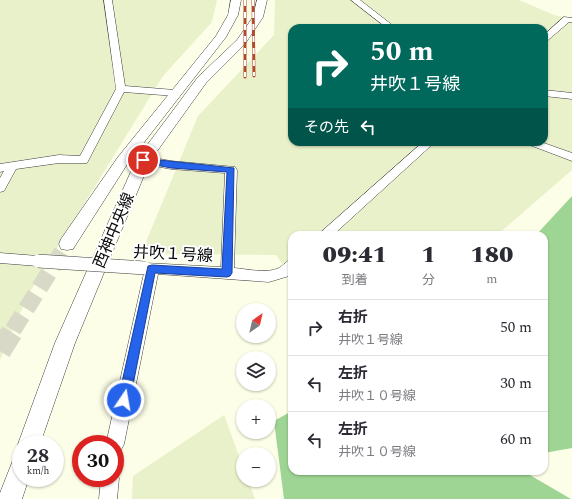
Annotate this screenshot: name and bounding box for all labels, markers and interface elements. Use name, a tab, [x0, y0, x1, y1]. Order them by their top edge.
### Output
text: 50 m	[370, 30, 434, 73]
icon: right	[304, 40, 356, 92]
text: 井吹１号線	[370, 71, 460, 98]
text: その先	[304, 116, 349, 139]
icon: left	[357, 116, 379, 138]
pin	[126, 143, 160, 177]
icon: arrive	[132, 149, 154, 171]
street label: 西神中央線	[87, 189, 141, 272]
text: 09:41	[323, 237, 387, 273]
text: 1	[421, 237, 436, 273]
text: 180	[470, 237, 513, 273]
street label: 井吹１号線	[132, 240, 214, 268]
text: m	[486, 269, 497, 289]
text: 到着	[342, 270, 368, 290]
text: 分	[422, 270, 435, 290]
north arrow	[236, 303, 276, 343]
map controls	[236, 303, 276, 487]
text: 右折	[338, 306, 368, 329]
text: 50 m	[500, 316, 532, 339]
icon: right	[304, 317, 326, 339]
text: 井吹１号線	[338, 330, 403, 350]
button: layers	[236, 351, 276, 391]
text: 左折	[338, 362, 368, 385]
text: 30 m	[500, 372, 532, 395]
icon: left	[304, 373, 326, 395]
position arrow	[103, 379, 145, 421]
text: 井吹１０号線	[338, 386, 416, 406]
button: +	[236, 399, 276, 439]
text: 左折	[338, 418, 368, 441]
text: 60 m	[500, 428, 532, 451]
icon: left	[304, 429, 326, 451]
speed limit sign: 30	[72, 435, 124, 487]
text: 28	[27, 441, 49, 471]
text: 井吹１０号線	[338, 442, 416, 462]
button: −	[236, 447, 276, 487]
text: km/h	[27, 463, 49, 479]

